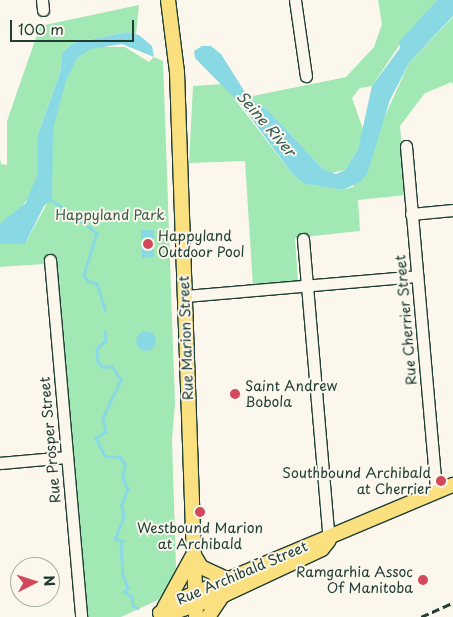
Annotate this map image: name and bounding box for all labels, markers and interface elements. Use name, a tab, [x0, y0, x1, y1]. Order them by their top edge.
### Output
scale bar	[12, 10, 136, 42]
text: 100 m	[18, 17, 64, 40]
water label: Seine River	[234, 87, 300, 159]
park label: Happyland Park	[55, 207, 165, 223]
place label: Happyland Outdoor Pool	[158, 228, 245, 260]
marker: Happyland Outdoor Pool	[142, 238, 154, 250]
street label: Rue Cherrier Street	[392, 253, 420, 387]
street label: Rue Marion Street	[175, 275, 197, 401]
street label: Rue Prosper Street	[36, 376, 64, 504]
place label: Saint Andrew Bobola	[245, 378, 338, 411]
marker: Saint Andrew Bobola	[229, 388, 241, 400]
place label: Southbound Archibald at Cherrier	[283, 465, 431, 498]
marker: Southbound Archibald at Cherrier	[435, 475, 447, 487]
marker: Westbound Marion at Archibald	[194, 506, 206, 518]
place label: Westbound Marion at Archibald	[137, 520, 263, 552]
street label: Rue Archibald Street	[173, 537, 311, 609]
north arrow	[10, 557, 60, 607]
place label: Ramgarhia Assoc Of Manitoba	[297, 564, 413, 596]
text: N	[39, 574, 60, 587]
marker: Ramgarhia Assoc Of Manitoba	[417, 574, 429, 586]

